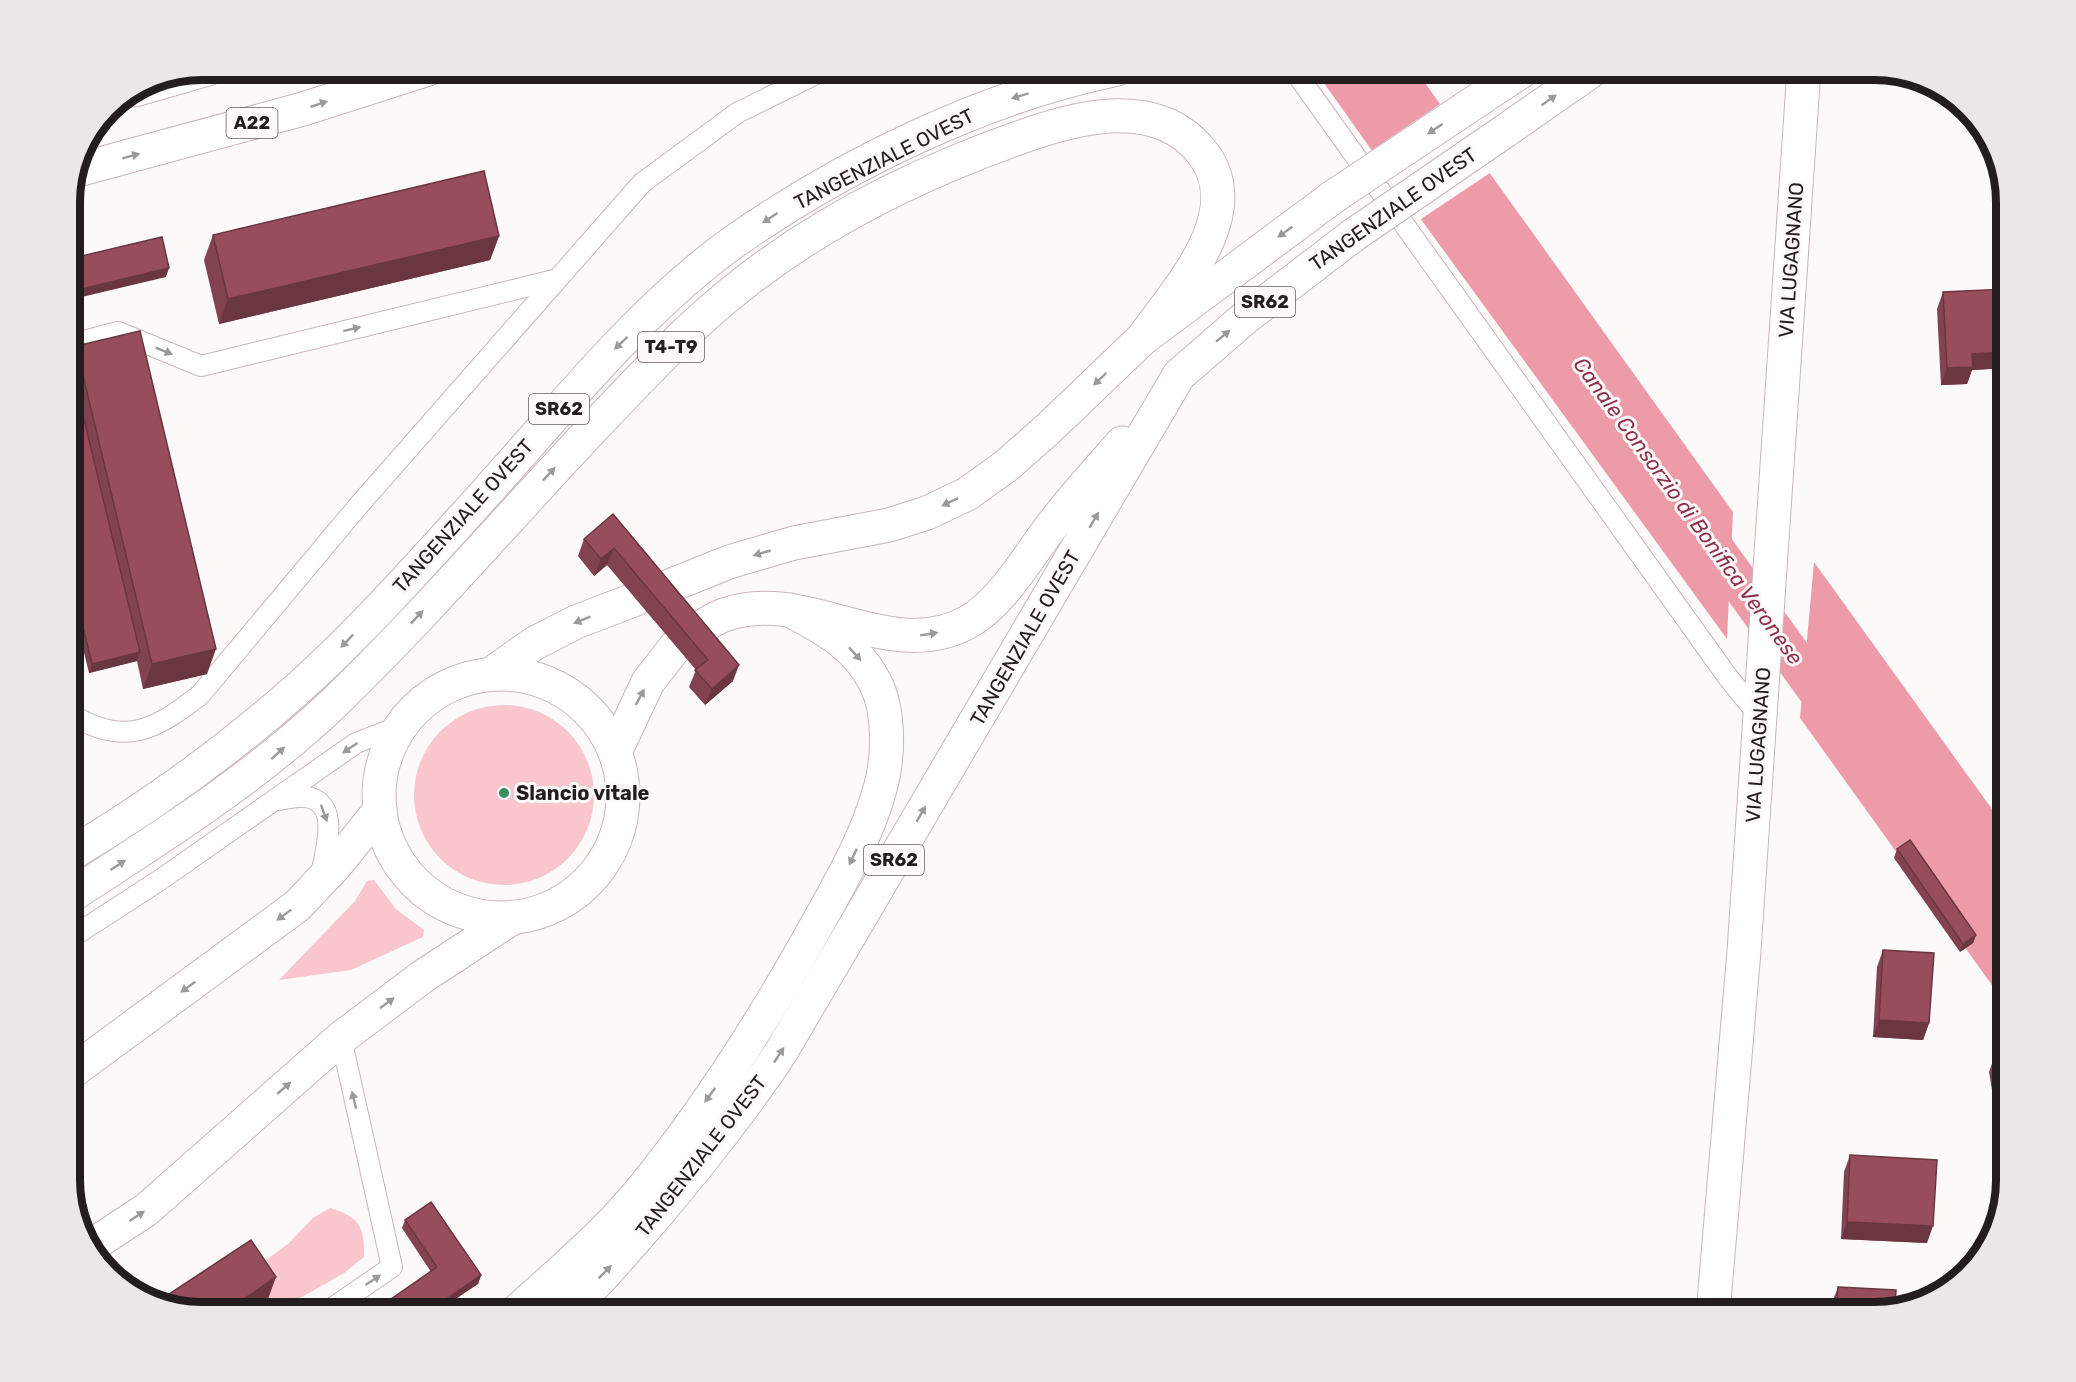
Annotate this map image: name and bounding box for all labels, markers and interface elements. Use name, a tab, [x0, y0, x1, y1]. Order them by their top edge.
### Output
one-way arrow	[1011, 91, 1029, 101]
one-way arrow	[1541, 94, 1557, 106]
one-way arrow	[310, 98, 328, 108]
street label: TANGENZIALE OVEST	[790, 103, 978, 215]
road number: A22	[226, 108, 278, 138]
one-way arrow	[1427, 123, 1443, 134]
street label: TANGENZIALE OVEST	[1305, 142, 1481, 276]
one-way arrow	[122, 150, 140, 160]
street label: VIA LUGAGNANO	[1774, 181, 1808, 339]
one-way arrow	[762, 213, 779, 224]
one-way arrow	[1278, 225, 1293, 237]
road number: SR62	[1235, 287, 1295, 317]
one-way arrow	[343, 324, 361, 334]
one-way arrow	[1215, 330, 1230, 343]
road number: T4-T9	[638, 332, 704, 362]
one-way arrow	[614, 336, 629, 349]
one-way arrow	[156, 346, 174, 356]
water label: Canale Consorzio di Bonifica Veronese	[1568, 352, 1809, 669]
one-way arrow	[1093, 372, 1107, 386]
road number: SR62	[529, 394, 589, 424]
street label: TANGENZIALE OVEST	[388, 434, 539, 598]
one-way arrow	[542, 467, 556, 481]
one-way arrow	[941, 498, 958, 507]
one-way arrow	[1089, 512, 1100, 528]
street label: TANGENZIALE OVEST	[965, 546, 1085, 730]
one-way arrow	[753, 548, 771, 558]
one-way arrow	[410, 610, 424, 625]
one-way arrow	[572, 615, 590, 625]
one-way arrow	[920, 630, 939, 639]
one-way arrow	[341, 633, 354, 648]
one-way arrow	[848, 646, 861, 661]
street label: VIA LUGAGNANO	[1741, 666, 1775, 824]
one-way arrow	[635, 689, 645, 706]
one-way arrow	[342, 742, 358, 754]
one-way arrow	[270, 747, 285, 760]
place label: Slancio vitale	[516, 781, 650, 805]
marker: Slancio vitale	[497, 786, 511, 800]
one-way arrow	[320, 805, 330, 823]
one-way arrow	[915, 806, 926, 822]
road number: SR62	[864, 845, 924, 875]
one-way arrow	[849, 848, 858, 865]
one-way arrow	[110, 860, 126, 871]
one-way arrow	[277, 909, 293, 921]
one-way arrow	[180, 981, 195, 993]
one-way arrow	[380, 998, 395, 1010]
one-way arrow	[773, 1047, 785, 1063]
street label: TANGENZIALE OVEST	[630, 1070, 772, 1242]
one-way arrow	[276, 1082, 291, 1095]
one-way arrow	[704, 1088, 716, 1103]
one-way arrow	[349, 1090, 359, 1109]
one-way arrow	[129, 1210, 145, 1221]
one-way arrow	[597, 1265, 612, 1279]
one-way arrow	[365, 1275, 381, 1286]

